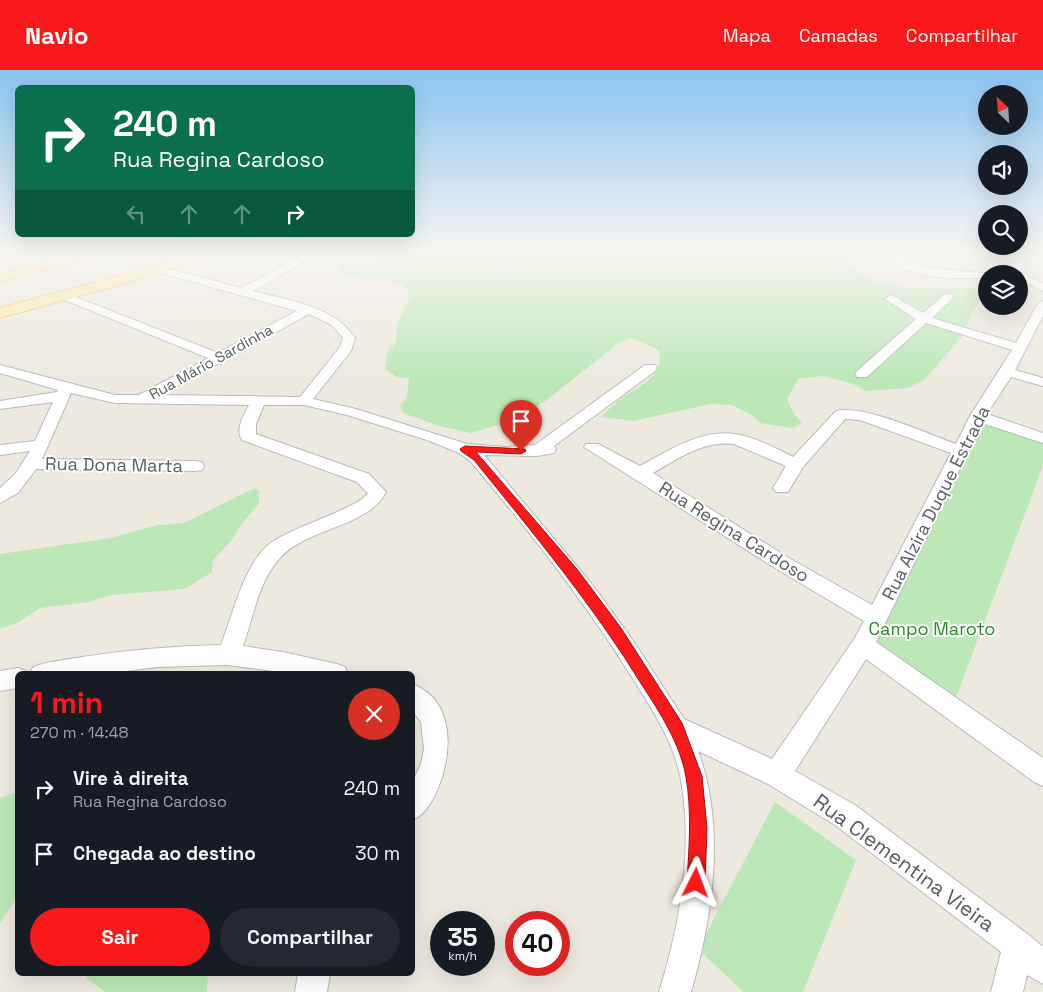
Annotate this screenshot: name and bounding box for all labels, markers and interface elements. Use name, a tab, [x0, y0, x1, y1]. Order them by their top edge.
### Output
text: Navio	[25, 20, 89, 51]
text: Mapa	[723, 24, 771, 47]
text: Camadas	[799, 24, 878, 47]
text: Compartilhar	[906, 24, 1018, 47]
north arrow	[978, 85, 1028, 135]
map controls	[978, 85, 1028, 315]
text: 240 m	[113, 102, 217, 146]
icon: right	[30, 105, 95, 170]
text: Rua Regina Cardoso	[113, 145, 325, 173]
button: sound	[978, 145, 1028, 195]
icon: left	[122, 200, 150, 228]
icon: ahead	[175, 200, 203, 228]
icon: ahead	[228, 200, 256, 228]
icon: right	[281, 200, 309, 228]
button: search	[978, 205, 1028, 255]
button: layers	[978, 265, 1028, 315]
street label: Rua Mário Sardinha	[145, 319, 276, 404]
pin	[500, 400, 542, 451]
street label: Rua Alzira Duque Estrada	[876, 402, 995, 604]
icon: arrive	[507, 407, 535, 435]
street label: Rua Dona Marta	[45, 452, 183, 477]
street label: Rua Regina Cardoso	[655, 476, 814, 587]
park label: Campo Maroto	[869, 617, 995, 640]
text: 1 min	[30, 683, 103, 722]
button: close	[348, 688, 400, 740]
text: 270 m · 14:48	[30, 722, 128, 743]
text: Vire à direita	[73, 766, 189, 791]
icon: right	[30, 775, 58, 803]
text: 240 m	[344, 776, 400, 801]
street label: Rua Clementina Vieira	[808, 788, 1000, 938]
text: Rua Regina Cardoso	[73, 791, 227, 812]
icon: arrive	[30, 840, 58, 868]
text: Chegada ao destino	[73, 841, 256, 866]
text: 30 m	[355, 841, 400, 866]
position arrow	[669, 856, 721, 908]
button: Sair	[30, 908, 210, 966]
button: Compartilhar	[220, 908, 400, 966]
speed limit sign: 40	[505, 911, 570, 976]
text: 35	[447, 921, 478, 953]
text: km/h	[448, 948, 477, 964]

